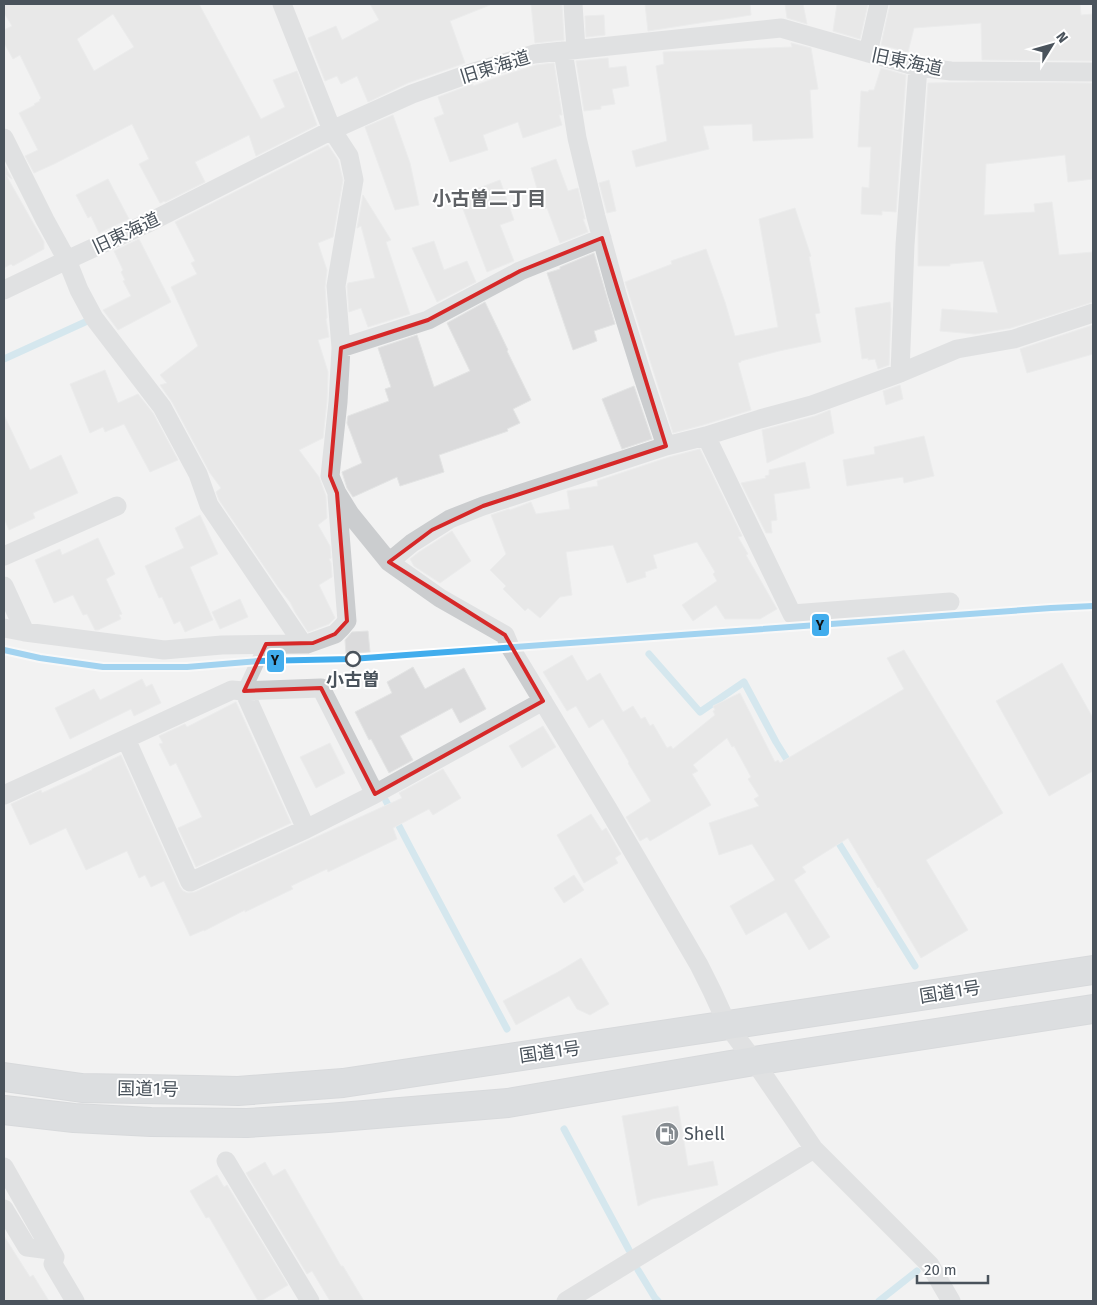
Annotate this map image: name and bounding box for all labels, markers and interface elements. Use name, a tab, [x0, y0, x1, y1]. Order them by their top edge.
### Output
north arrow	[1027, 20, 1077, 70]
text: N	[1052, 29, 1072, 46]
street label: 旧東海道	[869, 44, 945, 80]
street label: 旧東海道	[457, 46, 533, 88]
district label: 小古曽二丁目	[432, 187, 546, 210]
street label: 旧東海道	[89, 208, 163, 258]
line badge: Y	[811, 613, 830, 637]
text: Y	[815, 617, 825, 634]
line badge: Y	[266, 649, 285, 673]
marker: 小古曽	[345, 651, 361, 667]
text: Y	[270, 652, 280, 669]
place label: 小古曽	[326, 669, 380, 691]
street label: 国道1号	[918, 976, 982, 1008]
street label: 国道1号	[518, 1037, 582, 1067]
street label: 国道1号	[117, 1077, 179, 1101]
fuel station icon: Shell	[654, 1121, 680, 1147]
place label: Shell	[684, 1123, 725, 1145]
scale bar	[917, 1252, 988, 1284]
text: 20 m	[924, 1261, 957, 1279]

